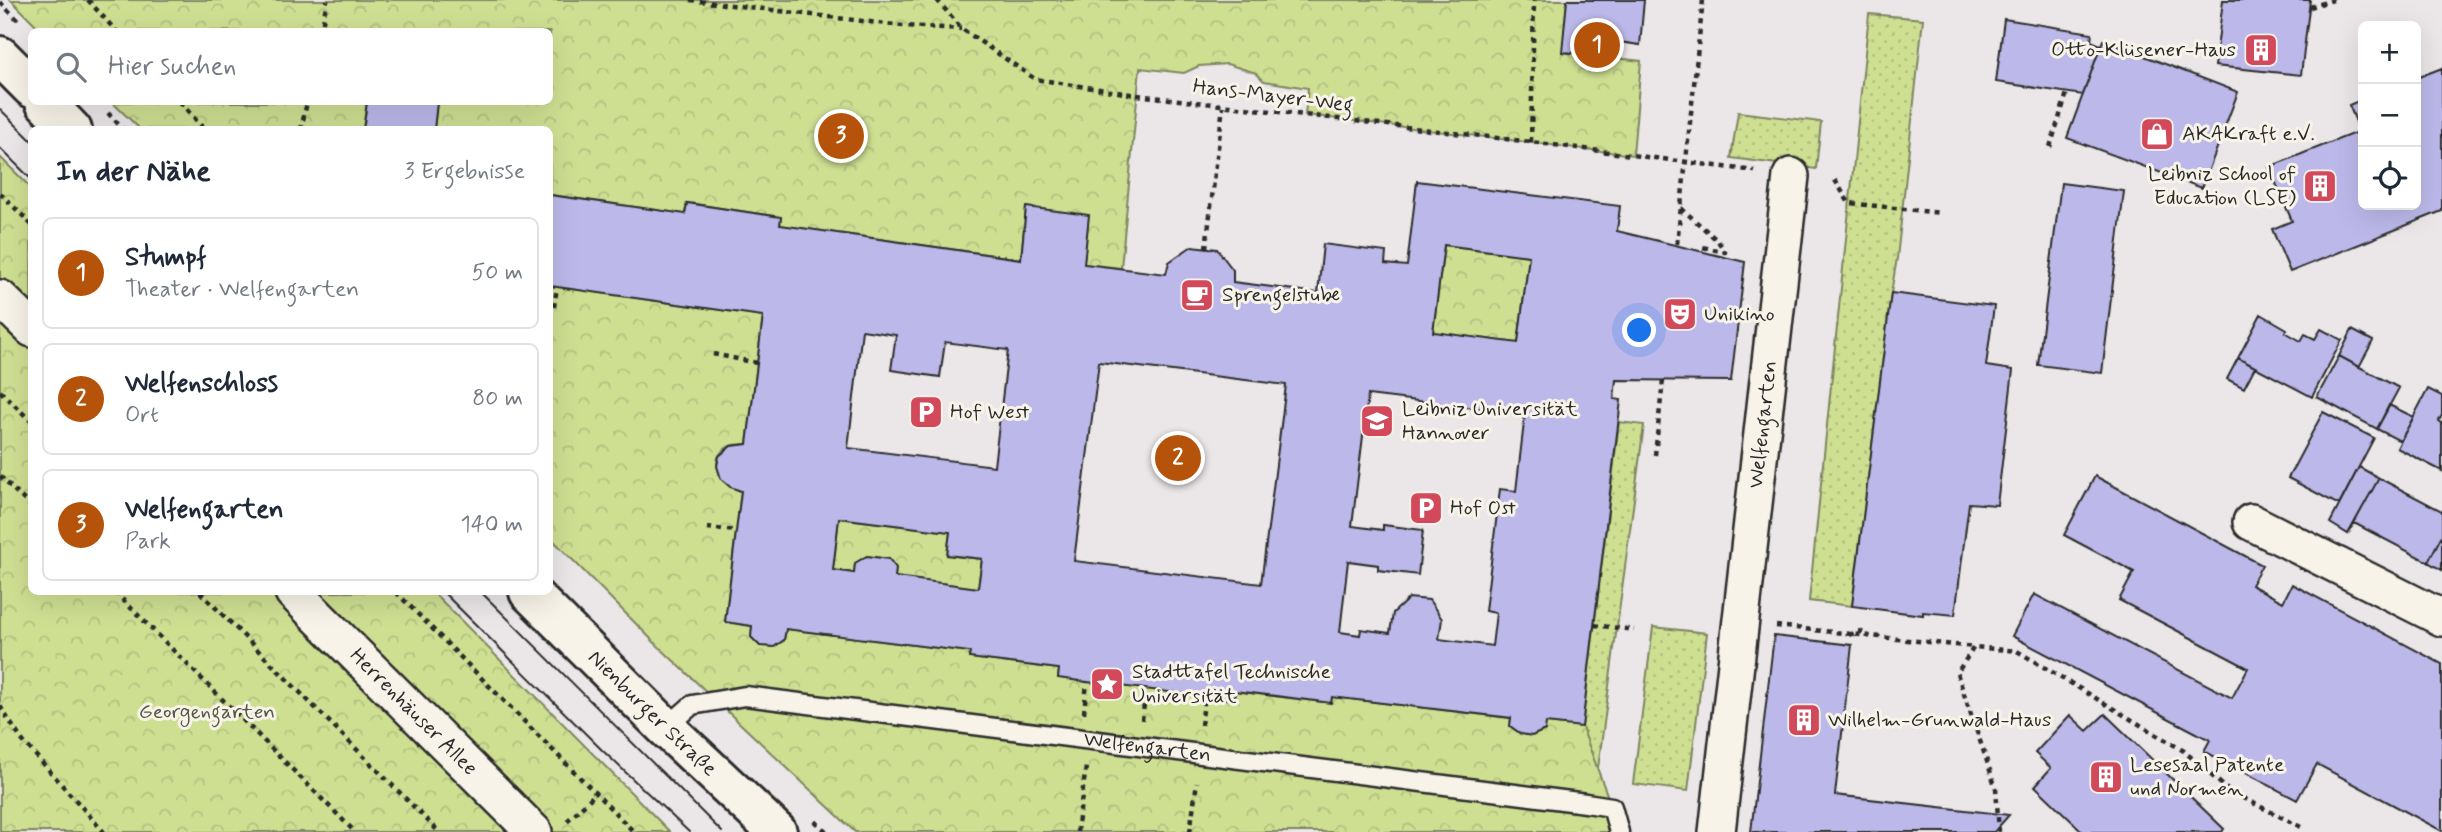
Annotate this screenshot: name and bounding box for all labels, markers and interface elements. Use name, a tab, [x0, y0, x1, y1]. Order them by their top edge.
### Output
pin: 1	[1574, 19, 1620, 71]
map controls	[2358, 21, 2421, 210]
button: +	[2358, 21, 2421, 84]
search box	[28, 28, 553, 105]
building icon: Otto-Klüsener-Haus	[2242, 31, 2280, 69]
place label: Otto-Klüsener-Haus	[2051, 36, 2236, 64]
icon: search	[52, 48, 90, 86]
text: Hier suchen	[108, 50, 236, 84]
street label: Hans-Mayer-Weg	[1191, 72, 1355, 122]
button: −	[2358, 84, 2421, 147]
pin: 3	[818, 110, 864, 162]
shop icon: AKAKraft e.V.	[2138, 115, 2176, 153]
place label: AKAKraft e.V.	[2182, 120, 2315, 148]
button: locate	[2358, 147, 2421, 210]
text: In der Nähe	[56, 152, 211, 191]
text: 3 Ergebnisse	[404, 157, 525, 187]
place label: Leibniz School of Education (LSE)	[2148, 160, 2297, 212]
building icon: Leibniz School of Education (LSE)	[2301, 167, 2339, 205]
text: Stumpf	[125, 241, 207, 275]
text: 1	[76, 258, 86, 288]
text: 50 m	[472, 258, 523, 288]
text: Theater · Welfengarten	[125, 275, 359, 305]
cafe icon: Sprengelstube	[1178, 276, 1216, 314]
place label: Sprengelstube	[1222, 281, 1340, 311]
theatre icon: Unikino	[1661, 295, 1699, 333]
place label: Unikino	[1704, 300, 1775, 328]
your location	[1622, 313, 1656, 347]
street label: Welfengarten	[1742, 359, 1784, 490]
text: Welfenschloss	[125, 367, 278, 401]
text: 2	[75, 384, 87, 414]
text: 80 m	[472, 384, 523, 414]
parking icon: Hof West	[907, 393, 945, 431]
place label: Leibniz Universität Hannover	[1402, 395, 1578, 447]
place label: Hof West	[950, 398, 1030, 426]
text: Ort	[125, 401, 159, 431]
school or university icon: Leibniz Universität Hannover	[1358, 402, 1396, 440]
pin: 2	[1155, 432, 1201, 484]
parking icon: Hof Ost	[1407, 489, 1445, 527]
text: Welfengarten	[125, 493, 284, 527]
place label: Hof Ost	[1450, 494, 1516, 522]
text: 3	[76, 510, 86, 540]
text: 140 m	[460, 510, 523, 540]
text: Park	[125, 527, 171, 557]
street label: Herrenhäuser Allee	[343, 642, 484, 782]
street label: Nienburger Straße	[582, 644, 723, 783]
place label: Stadttafel Technische Universität	[1132, 658, 1331, 710]
place icon: Stadttafel Technische Universität	[1088, 665, 1126, 703]
park label: Georgengarten	[139, 698, 275, 728]
building icon: Wilhelm-Grunwald-Haus	[1785, 701, 1823, 739]
place label: Wilhelm-Grunwald-Haus	[1828, 706, 2051, 734]
street label: Welfengarten	[1082, 725, 1213, 769]
place label: Lesesaal Patente und Normen	[2130, 751, 2284, 803]
building icon: Lesesaal Patente und Normen	[2087, 758, 2125, 796]

